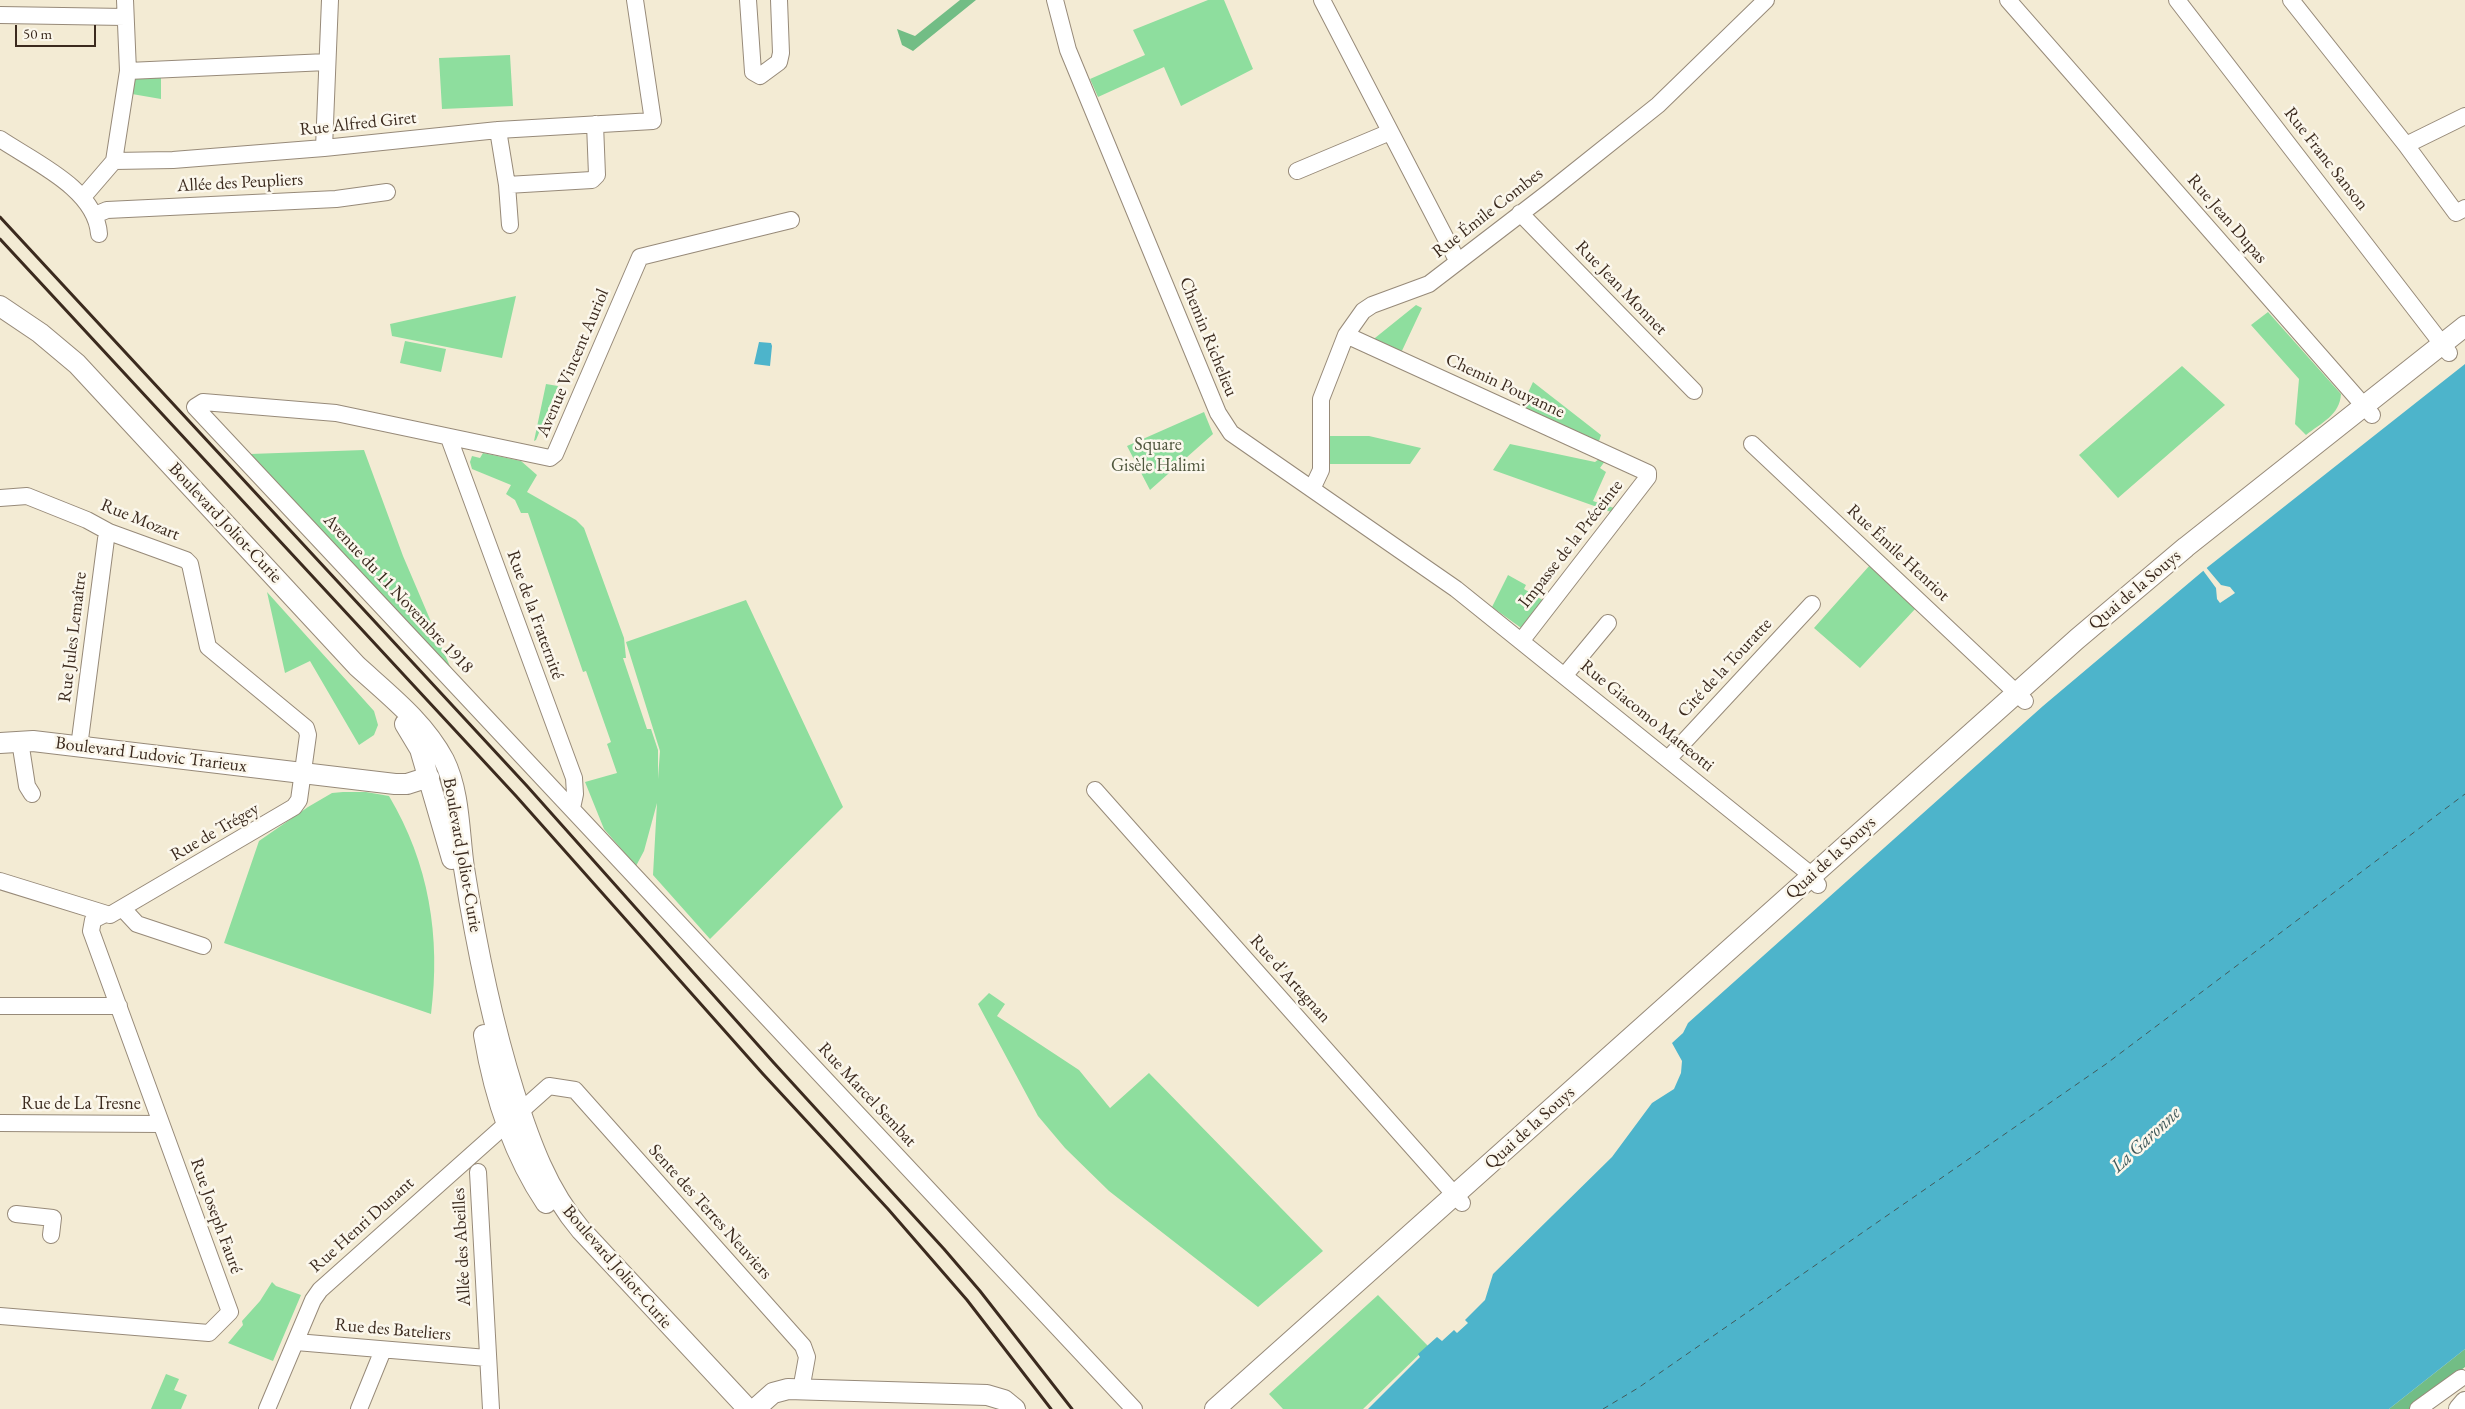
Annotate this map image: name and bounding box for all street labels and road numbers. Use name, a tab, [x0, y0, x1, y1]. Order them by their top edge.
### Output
street label: Rue Franc Sanson	[2279, 103, 2373, 215]
street label: Rue Alfred Giret	[299, 107, 417, 141]
street label: Rue Émile Combes	[1428, 163, 1548, 263]
street label: Allée des Peupliers	[176, 169, 304, 197]
street label: Rue Jean Dupas	[2182, 170, 2272, 268]
street label: Rue Jean Monnet	[1571, 236, 1671, 340]
street label: Chemin Richelieu	[1174, 274, 1242, 400]
street label: Avenue Vincent Auriol	[532, 286, 614, 440]
street label: Chemin Pouyanne	[1442, 349, 1568, 423]
street label: Boulevard Joliot-Curie	[164, 458, 286, 588]
street label: Impasse de la Préceinte	[1514, 476, 1628, 612]
street label: Rue Mozart	[97, 494, 183, 546]
street label: Rue Émile Henriot	[1842, 500, 1954, 606]
street label: Avenue du 11 Novembre 1918	[318, 510, 478, 678]
street label: Quai de la Souys	[2085, 545, 2185, 635]
street label: Rue de la Fraternité	[502, 548, 568, 682]
street label: Rue Jules Lemaître	[54, 571, 92, 703]
street label: Cité de la Touratte	[1673, 614, 1777, 722]
street label: Rue Giacomo Matteotti	[1576, 655, 1718, 777]
street label: Boulevard Ludovic Trarieux	[54, 733, 248, 777]
street label: Boulevard Joliot-Curie	[438, 776, 486, 934]
street label: Rue de Trégey	[167, 798, 263, 866]
street label: Quai de la Souys	[1782, 812, 1880, 904]
street label: Rue d'Artagnan	[1245, 931, 1335, 1027]
street label: Rue Marcel Sembat	[813, 1038, 921, 1152]
street label: Quai de la Souys	[1481, 1082, 1579, 1174]
street label: Rue de La Tresne	[21, 1093, 141, 1115]
street label: Sente des Terres Neuviers	[644, 1140, 776, 1284]
street label: Rue Joseph Fauré	[185, 1155, 247, 1277]
street label: Rue Henri Dunant	[305, 1172, 419, 1278]
street label: Allée des Abeilles	[448, 1187, 476, 1307]
street label: Boulevard Joliot-Curie	[558, 1201, 676, 1333]
street label: Rue des Bateliers	[334, 1314, 452, 1346]

